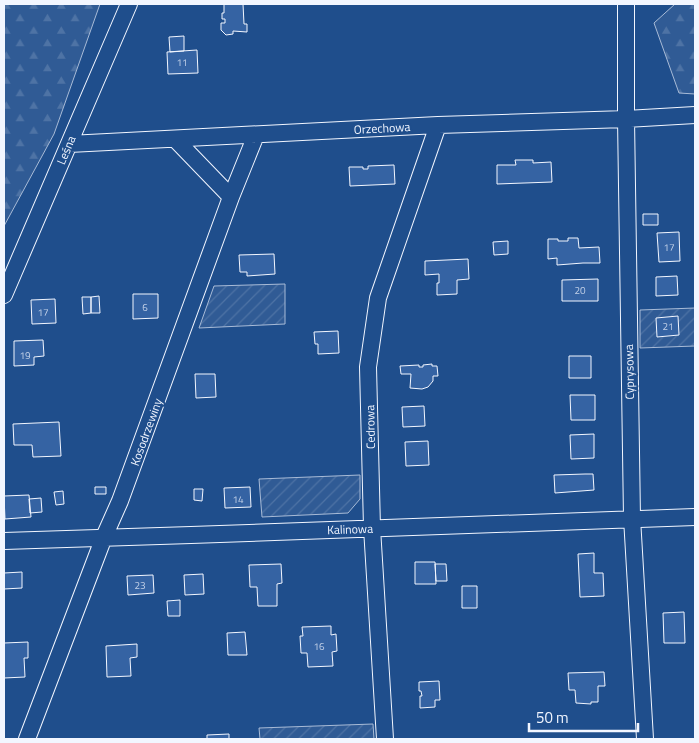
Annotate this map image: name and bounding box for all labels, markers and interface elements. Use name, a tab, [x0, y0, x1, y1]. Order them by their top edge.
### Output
house number: 11	[176, 55, 188, 70]
street label: Orzechowa	[353, 117, 411, 139]
street label: Leśna	[51, 133, 81, 167]
house number: 17	[663, 240, 675, 255]
house number: 20	[574, 283, 586, 298]
house number: 6	[142, 300, 148, 315]
house number: 17	[37, 305, 49, 320]
house number: 21	[662, 319, 674, 334]
street label: Cyprysowa	[619, 344, 639, 400]
house number: 19	[19, 348, 31, 363]
street label: Kosodrzewiny	[125, 395, 167, 468]
street label: Cedrowa	[360, 405, 380, 449]
house number: 14	[232, 492, 244, 507]
street label: Kalinowa	[327, 519, 373, 539]
house number: 23	[134, 578, 146, 593]
house number: 16	[313, 639, 325, 654]
scale bar	[529, 700, 638, 732]
text: 50 m	[536, 706, 569, 729]

